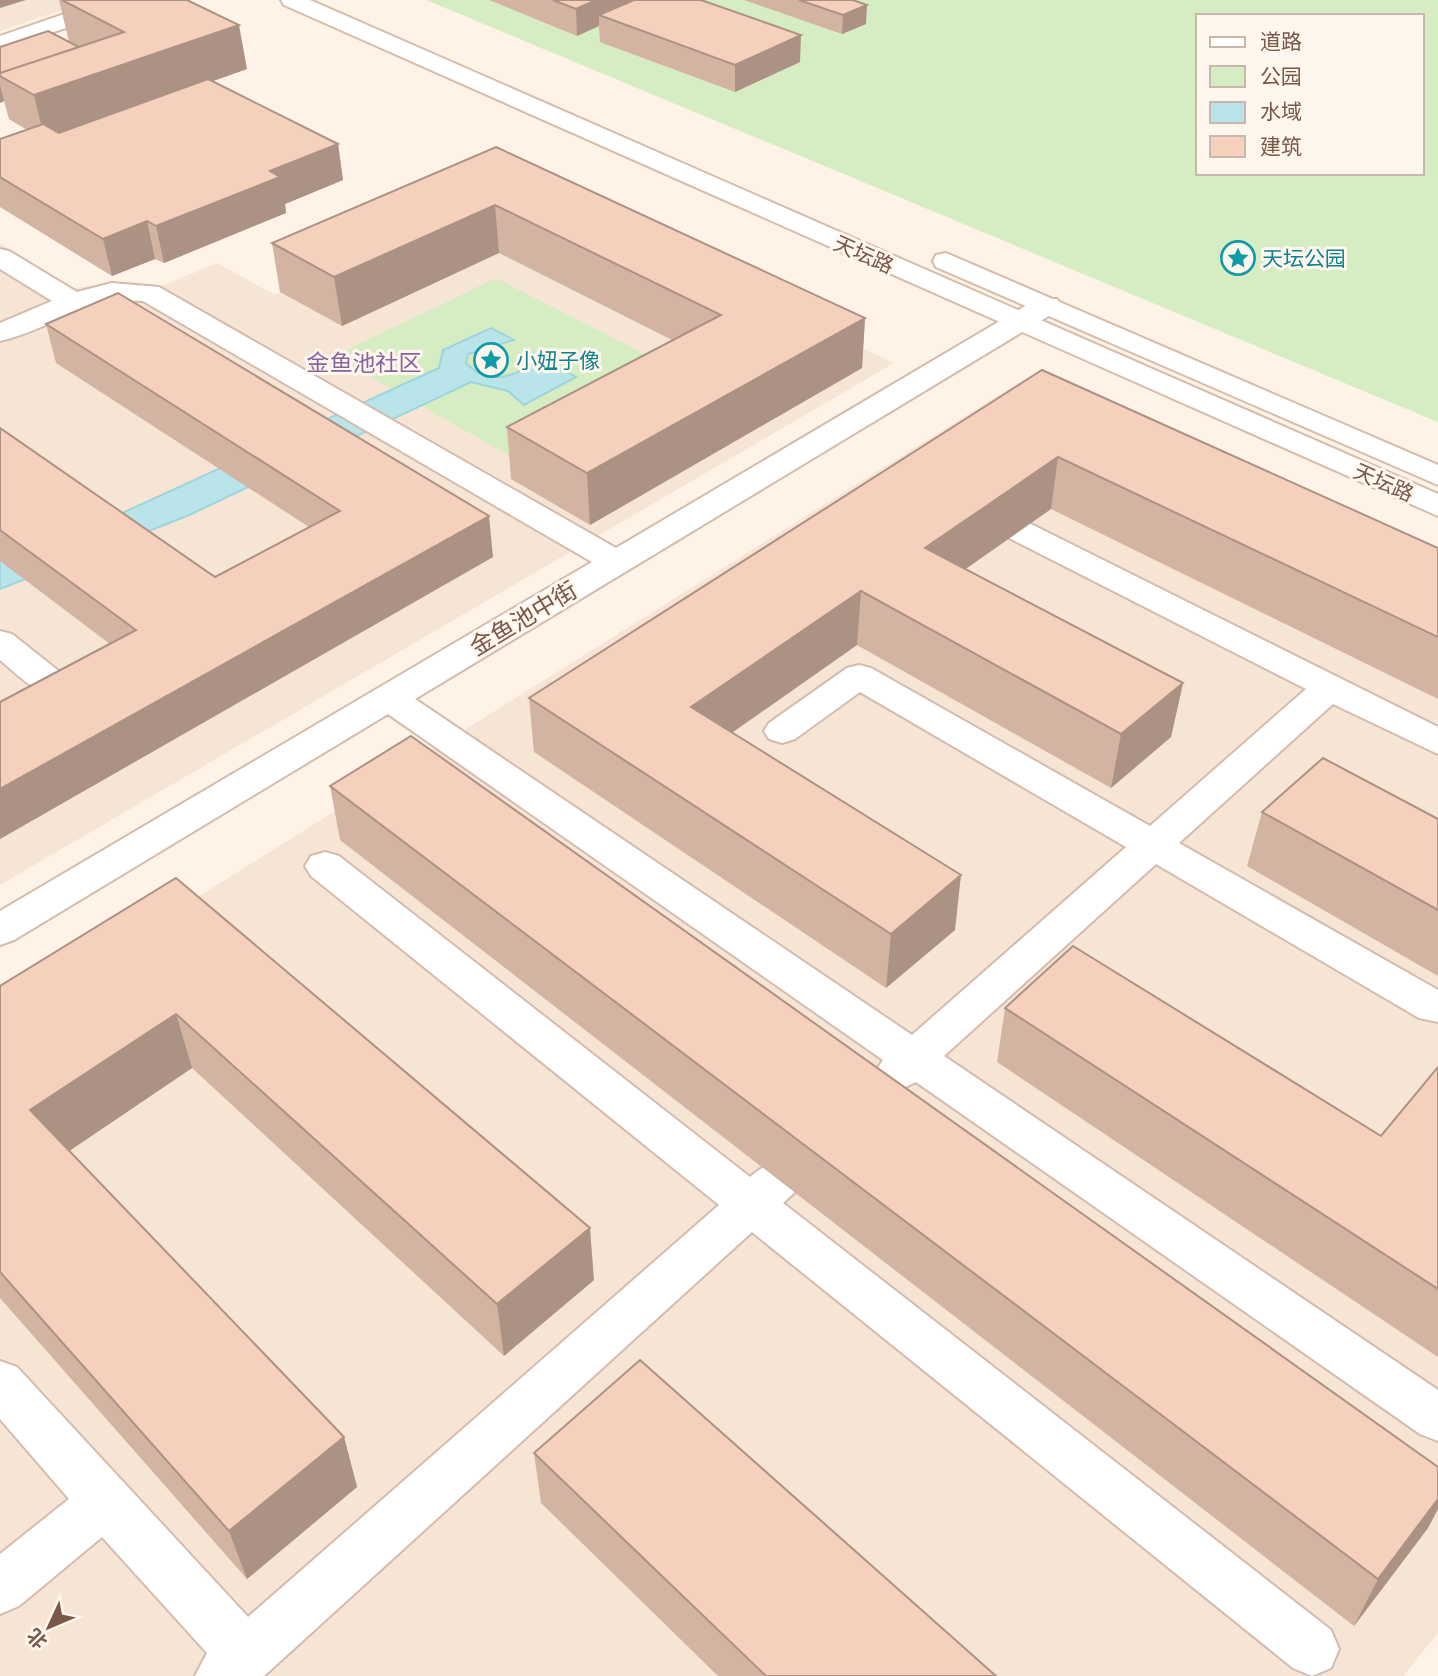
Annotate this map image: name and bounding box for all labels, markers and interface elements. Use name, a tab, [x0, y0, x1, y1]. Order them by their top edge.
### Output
legend	[1196, 14, 1424, 175]
text: 道路	[1260, 28, 1302, 54]
text: 公园	[1260, 63, 1302, 89]
text: 水域	[1260, 98, 1302, 124]
text: 建筑	[1260, 133, 1302, 159]
street label: 天坛路	[830, 229, 898, 279]
place icon: 天坛公园	[1219, 239, 1257, 277]
place label: 天坛公园	[1262, 245, 1346, 271]
place icon: 小妞子像	[472, 341, 510, 379]
place label: 小妞子像	[516, 347, 600, 373]
district label: 金鱼池社区	[307, 348, 422, 377]
street label: 天坛路	[1350, 457, 1418, 507]
street label: 金鱼池中街	[464, 574, 582, 662]
north arrow	[14, 1592, 84, 1662]
text: 北	[22, 1624, 52, 1654]

